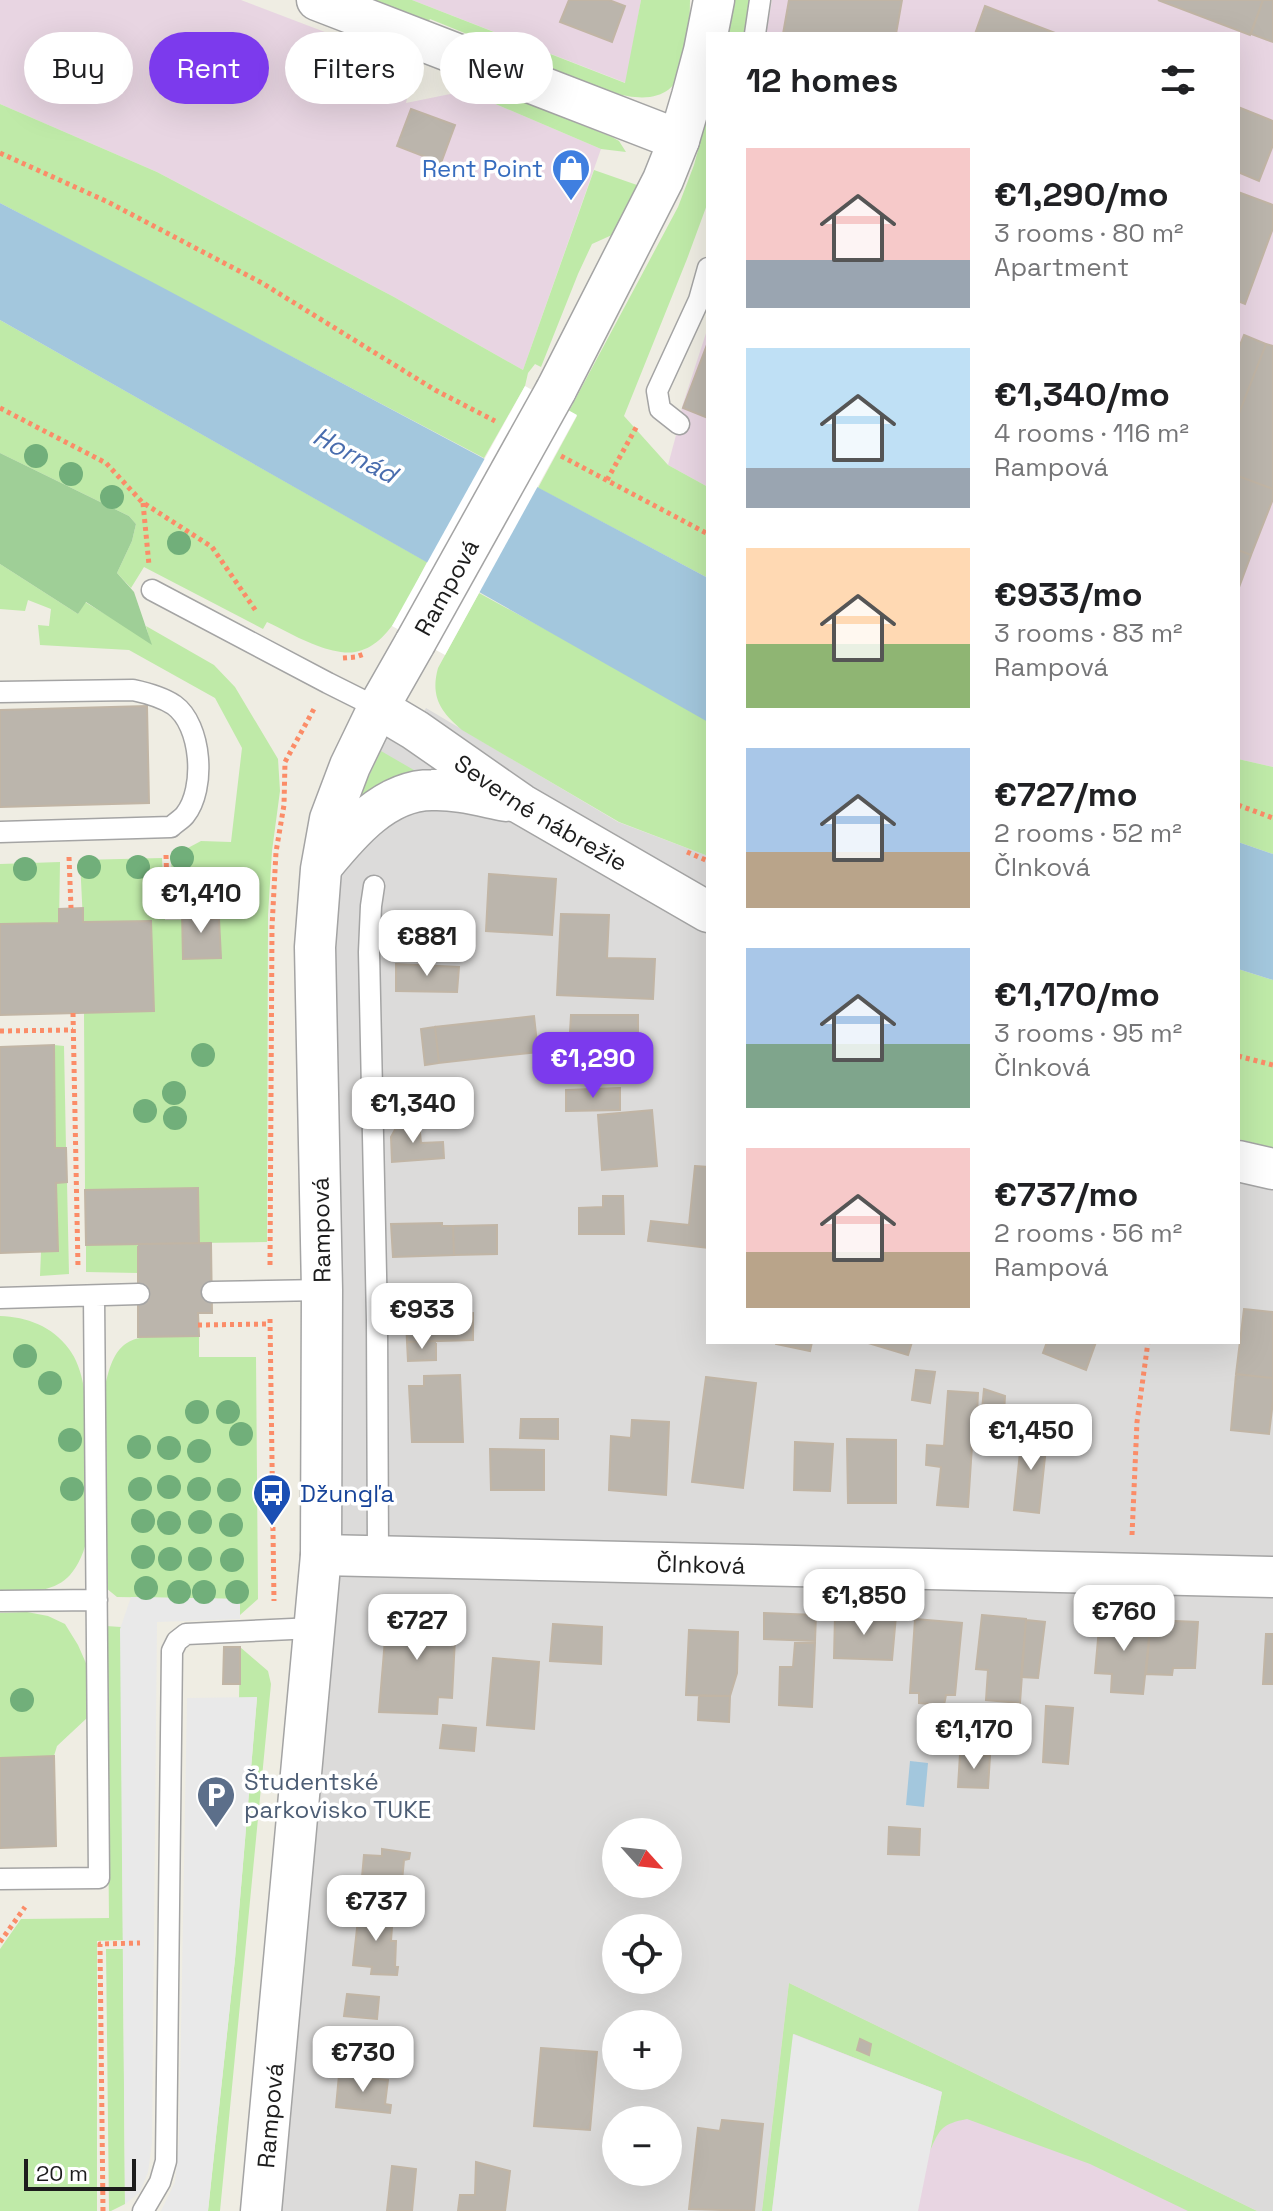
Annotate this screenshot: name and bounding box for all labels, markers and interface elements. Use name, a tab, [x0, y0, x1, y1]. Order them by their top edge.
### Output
chip: Buy	[24, 32, 133, 104]
chip: Rent	[149, 32, 269, 104]
chip: Filters	[285, 32, 424, 104]
chip: New	[440, 32, 553, 104]
icon: filters	[1156, 58, 1200, 102]
text: 12 homes	[746, 59, 898, 102]
shop icon: Rent Point	[550, 147, 592, 202]
place label: Rent Point	[422, 153, 543, 184]
text: €1,290/mo	[994, 173, 1169, 216]
icon: home	[810, 180, 906, 276]
text: 3 rooms · 80 m²	[994, 216, 1184, 250]
text: Apartment	[994, 250, 1129, 284]
text: €1,340/mo	[994, 373, 1170, 416]
icon: home	[810, 380, 906, 476]
text: 4 rooms · 116 m²	[994, 416, 1189, 450]
water label: Hornád	[307, 419, 406, 493]
text: Rampová	[994, 450, 1109, 484]
street label: Rampová	[407, 533, 486, 641]
text: €933/mo	[994, 573, 1142, 616]
icon: home	[810, 580, 906, 676]
text: 3 rooms · 83 m²	[994, 616, 1183, 650]
text: Rampová	[994, 650, 1109, 684]
street label: Severné nábrežie	[449, 747, 633, 878]
text: €727/mo	[994, 773, 1137, 816]
icon: home	[810, 780, 906, 876]
text: 2 rooms · 52 m²	[994, 816, 1182, 850]
text: Člnková	[994, 850, 1090, 884]
pin: €1,410	[136, 867, 266, 935]
text: €1,410	[160, 876, 242, 910]
pin: €881	[380, 910, 474, 978]
text: €881	[397, 919, 457, 953]
text: €1,170/mo	[994, 973, 1160, 1016]
icon: home	[810, 980, 906, 1076]
text: 3 rooms · 95 m²	[994, 1016, 1182, 1050]
pin: €1,290	[528, 1032, 658, 1100]
text: €1,290	[550, 1041, 636, 1075]
text: Člnková	[994, 1050, 1090, 1084]
pin: €1,340	[348, 1077, 478, 1145]
text: €1,340	[370, 1086, 456, 1120]
text: €737/mo	[994, 1173, 1138, 1216]
street label: Rampová	[305, 1177, 337, 1283]
icon: home	[810, 1180, 906, 1276]
text: 2 rooms · 56 m²	[994, 1216, 1182, 1250]
text: Rampová	[994, 1250, 1109, 1284]
pin: €933	[375, 1283, 469, 1351]
text: €933	[389, 1292, 455, 1326]
pin: €1,450	[966, 1404, 1096, 1472]
text: €1,450	[988, 1413, 1074, 1447]
bus stop icon: Džungľa	[251, 1472, 293, 1527]
place label: Džungľa	[300, 1478, 395, 1509]
street label: Člnková	[656, 1547, 746, 1580]
pin: €1,850	[799, 1569, 929, 1637]
text: €1,850	[821, 1578, 907, 1612]
pin: €760	[1077, 1585, 1171, 1653]
pin: €727	[370, 1594, 464, 1662]
text: €760	[1092, 1594, 1156, 1628]
text: €727	[386, 1603, 448, 1637]
pin: €1,170	[909, 1703, 1039, 1771]
text: €1,170	[935, 1712, 1013, 1746]
place label: Študentské parkovisko TUKE	[244, 1766, 431, 1825]
parking icon: Študentské parkovisko TUKE	[195, 1774, 237, 1829]
north arrow	[602, 1818, 682, 1898]
map controls	[602, 1818, 682, 2186]
pin: €737	[329, 1875, 423, 1943]
text: €737	[345, 1884, 407, 1918]
button: locate	[602, 1914, 682, 1994]
button: +	[602, 2010, 682, 2090]
pin: €730	[316, 2026, 410, 2094]
text: €730	[331, 2035, 395, 2069]
street label: Rampová	[249, 2061, 290, 2169]
button: −	[602, 2106, 682, 2186]
scale bar	[24, 2155, 136, 2191]
text: 20 m	[36, 2159, 88, 2187]

